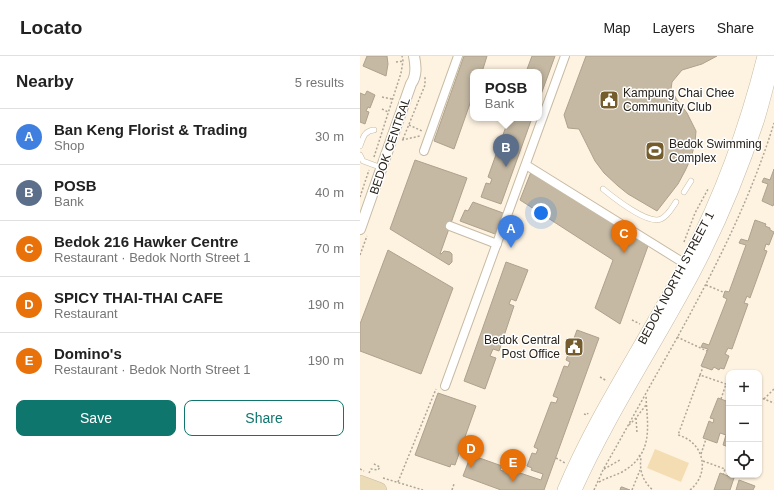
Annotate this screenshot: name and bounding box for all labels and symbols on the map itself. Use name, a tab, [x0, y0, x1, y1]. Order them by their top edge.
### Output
place label: Kampung Chai Chee Community Club	[623, 86, 735, 114]
public building icon: Kampung Chai Chee Community Club	[598, 89, 620, 111]
street label: BEDOK CENTRAL	[367, 95, 413, 196]
pin: B	[493, 134, 519, 167]
place label: Bedok Swimming Complex	[669, 137, 762, 165]
sports icon: Bedok Swimming Complex	[644, 140, 666, 162]
your location	[531, 203, 551, 223]
street label: BEDOK NORTH STREET 1	[635, 209, 717, 347]
pin: A	[498, 215, 524, 248]
pin: C	[611, 220, 637, 253]
place label: Bedok Central Post Office	[484, 333, 560, 361]
public building icon: Bedok Central Post Office	[563, 336, 585, 358]
pin: D	[458, 435, 484, 468]
pin: E	[500, 449, 526, 482]

